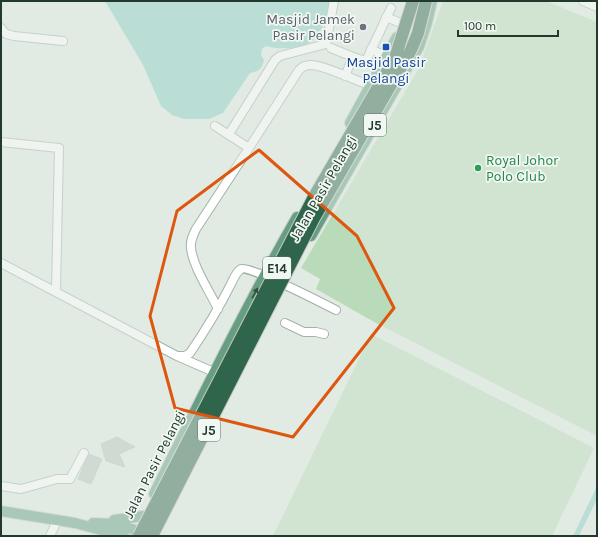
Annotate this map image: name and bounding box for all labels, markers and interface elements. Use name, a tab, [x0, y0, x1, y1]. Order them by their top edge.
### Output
place label: Masjid Jamek Pasir Pelangi	[266, 11, 355, 44]
scale bar	[458, 12, 558, 38]
text: 100 m	[464, 19, 496, 33]
marker: Masjid Jamek Pasir Pelangi	[358, 22, 368, 32]
marker: Masjid Pasir Pelangi	[381, 42, 391, 52]
place label: Masjid Pasir Pelangi	[346, 54, 427, 87]
road number: J5	[364, 114, 386, 136]
street label: Jalan Pasir Pelangi	[286, 132, 361, 244]
place label: Royal Johor Polo Club	[486, 152, 559, 185]
marker: Royal Johor Polo Club	[473, 163, 483, 173]
road number: E14	[263, 257, 291, 279]
one-way arrow	[251, 287, 258, 299]
street label: Jalan Pasir Pelangi	[120, 407, 189, 521]
road number: J5	[198, 419, 220, 441]

